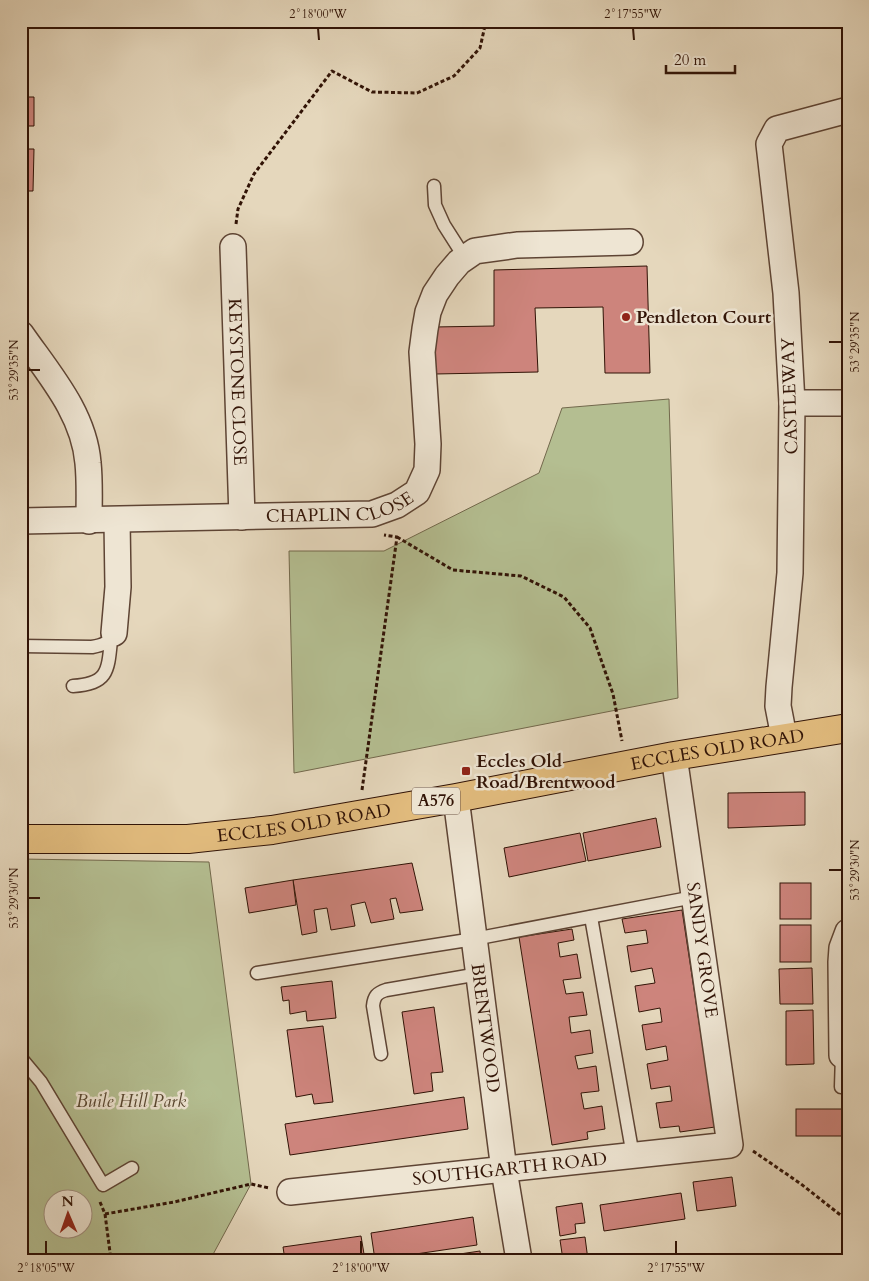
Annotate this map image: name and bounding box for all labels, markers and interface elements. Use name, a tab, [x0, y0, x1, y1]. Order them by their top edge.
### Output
text: 2°18'00"W	[289, 6, 348, 22]
text: 2°17'55"W	[604, 6, 663, 22]
scale bar	[666, 42, 735, 74]
text: 20 m	[674, 50, 706, 70]
street label: KEYSTONE CLOSE	[222, 298, 253, 466]
place label: Pendleton Court	[636, 305, 772, 330]
marker: Pendleton Court	[620, 311, 632, 323]
text: 53°29'35"N	[847, 311, 863, 372]
street label: CASTLEWAY	[775, 337, 805, 455]
text: 53°29'35"N	[6, 339, 22, 400]
street label: CHAPLIN CLOSE	[266, 485, 418, 529]
street label: ECCLES OLD ROAD	[628, 723, 806, 777]
place label: Eccles Old Road/Brentwood	[476, 749, 616, 795]
marker: Eccles Old Road/Brentwood	[460, 765, 472, 777]
road number: A576	[412, 788, 460, 814]
street label: ECCLES OLD ROAD	[216, 797, 393, 848]
text: 53°29'30"N	[847, 839, 863, 900]
text: 53°29'30"N	[6, 867, 22, 928]
street label: SANDY GROVE	[680, 881, 724, 1019]
street label: BRENTWOOD	[465, 962, 506, 1094]
park label: Buile Hill Park	[76, 1089, 186, 1114]
street label: SOUTHGARTH ROAD	[411, 1146, 608, 1191]
north arrow	[42, 1188, 92, 1238]
text: N	[61, 1192, 74, 1211]
text: 2°18'05"W	[17, 1260, 76, 1276]
text: 2°18'00"W	[332, 1260, 391, 1276]
text: 2°17'55"W	[647, 1260, 706, 1276]

